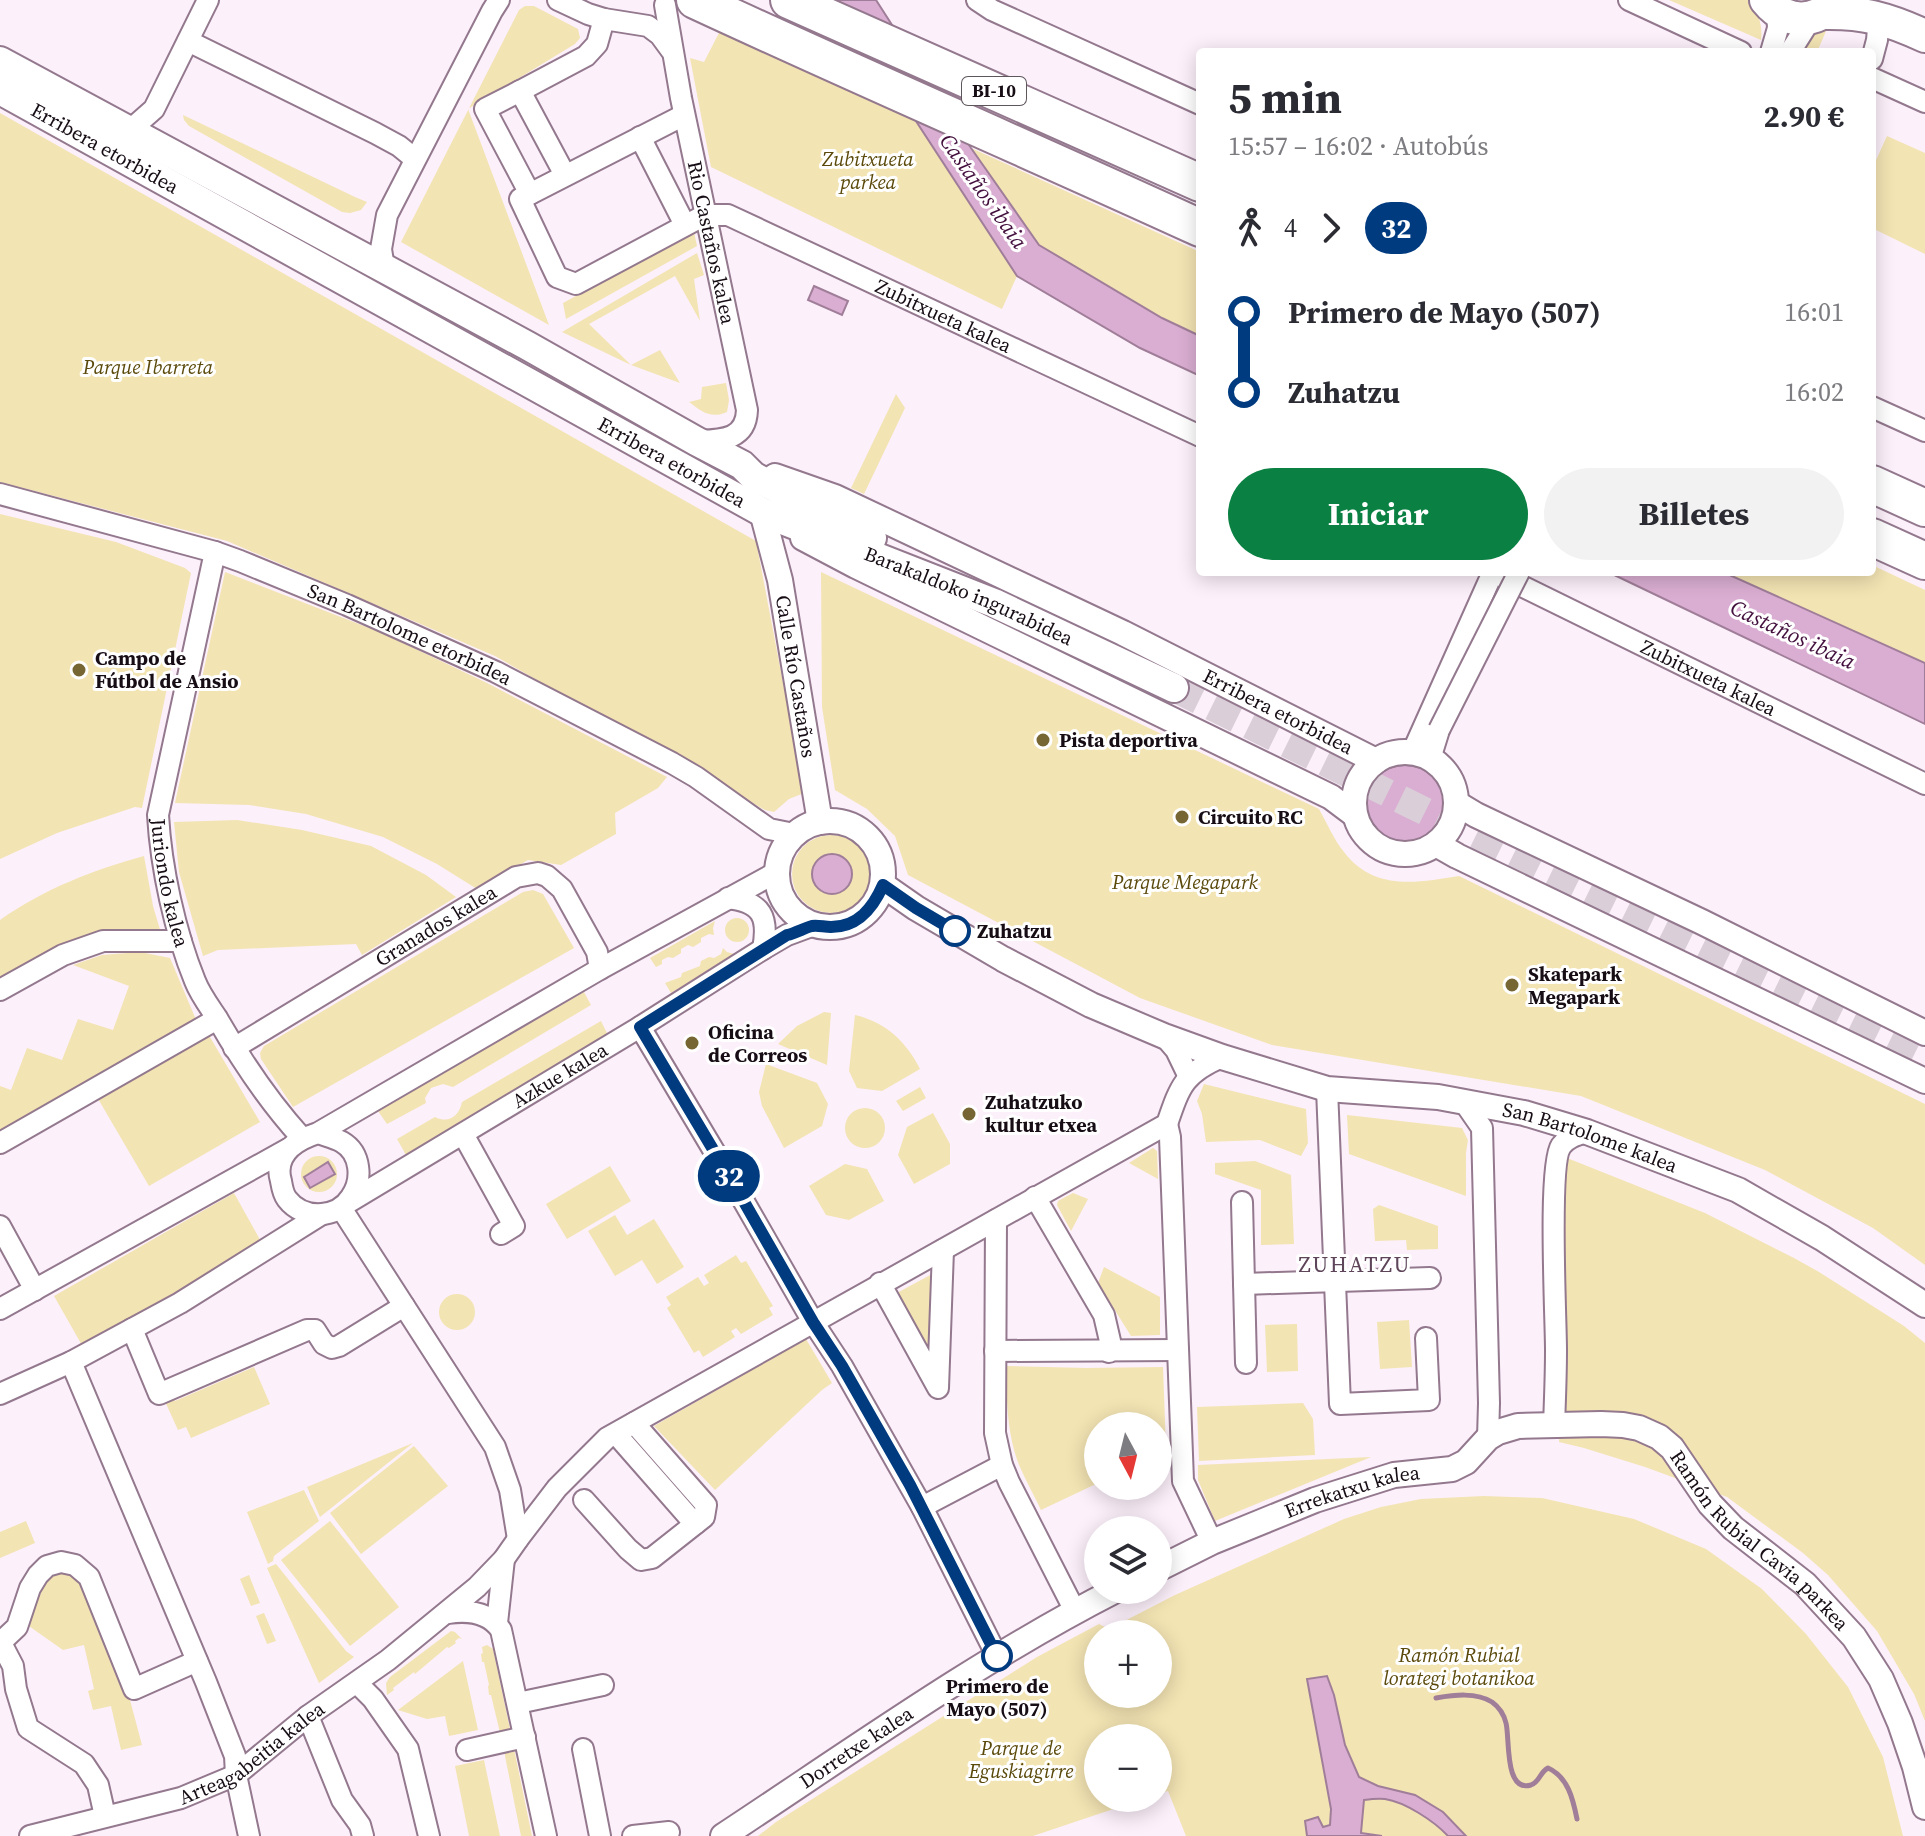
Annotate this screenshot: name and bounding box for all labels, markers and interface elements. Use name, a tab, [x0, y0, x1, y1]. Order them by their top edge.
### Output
text: 5 min	[1228, 67, 1342, 128]
road number: BI-10	[962, 77, 1026, 105]
street label: Erribera etorbidea	[26, 96, 185, 201]
text: 2.90 €	[1764, 96, 1844, 137]
water label: Castaños ibaia	[933, 127, 1035, 255]
text: 15:57 – 16:02 · Autobús	[1228, 128, 1488, 164]
park label: Zubitxueta parkea	[821, 145, 914, 196]
street label: Rio Castaños kalea	[681, 158, 743, 328]
icon: walk	[1228, 206, 1272, 250]
icon: forward	[1309, 206, 1353, 250]
text: 32	[1381, 209, 1411, 247]
text: 4	[1284, 210, 1297, 246]
street label: Zubitxueta kalea	[871, 272, 1017, 360]
text: Primero de Mayo (507)	[1288, 292, 1601, 333]
text: 16:01	[1784, 294, 1844, 330]
park label: Parque Ibarreta	[82, 353, 214, 381]
text: Zuhatzu	[1288, 372, 1400, 413]
text: 16:02	[1784, 374, 1844, 410]
street label: Erribera etorbidea	[593, 410, 751, 515]
button: Iniciar	[1228, 468, 1528, 560]
button: Billetes	[1544, 468, 1844, 560]
street label: Barakaldoko ingurabidea	[860, 539, 1078, 653]
street label: San Bartolome etorbidea	[303, 576, 517, 692]
water label: Castaños ibaia	[1726, 592, 1861, 676]
street label: Calle Río Castaños	[769, 593, 823, 760]
street label: Zubitxueta kalea	[1636, 633, 1782, 723]
place label: Campo de Fútbol de Ansio	[95, 644, 239, 695]
marker: Campo de Fútbol de Ansio	[70, 661, 88, 679]
street label: Erribera etorbidea	[1198, 662, 1359, 762]
place label: Pista deportiva	[1059, 726, 1198, 754]
marker: Pista deportiva	[1034, 731, 1052, 749]
place label: Circuito RC	[1198, 803, 1303, 831]
marker: Circuito RC	[1173, 808, 1191, 826]
street label: Juriondo kalea	[144, 817, 196, 951]
park label: Parque Megapark	[1111, 868, 1258, 896]
street label: Granados kalea	[370, 878, 502, 973]
marker: Zuhatzu	[940, 916, 970, 946]
place label: Zuhatzu	[977, 917, 1052, 945]
place label: Skatepark Megapark	[1528, 960, 1622, 1011]
marker: Skatepark Megapark	[1503, 976, 1521, 994]
place label: Oficina de Correos	[708, 1018, 807, 1069]
marker: Oficina de Correos	[683, 1034, 701, 1052]
street label: Azkue kalea	[507, 1035, 614, 1115]
place label: Zuhatzuko kultur etxea	[985, 1088, 1098, 1139]
street label: San Bartolome kalea	[1500, 1095, 1682, 1180]
marker: Zuhatzuko kultur etxea	[960, 1105, 978, 1123]
line badge: 32	[693, 1150, 765, 1202]
text: 32	[714, 1157, 744, 1195]
district label: ZUHATZU	[1298, 1249, 1412, 1279]
north arrow	[1084, 1412, 1172, 1500]
map controls	[1084, 1412, 1172, 1812]
street label: Ramón Rubial Cavia parkea	[1663, 1444, 1856, 1637]
street label: Errekatxu kalea	[1280, 1458, 1422, 1525]
button: layers	[1084, 1516, 1172, 1604]
button: +	[1084, 1620, 1172, 1708]
marker: Primero de Mayo (507)	[982, 1641, 1012, 1671]
park label: Ramón Rubial lorategi botanikoa	[1383, 1641, 1535, 1692]
place label: Primero de Mayo (507)	[945, 1672, 1049, 1723]
street label: Arteagabeitia kalea	[174, 1694, 331, 1811]
street label: Dorretxe kalea	[794, 1699, 919, 1795]
button: −	[1084, 1724, 1172, 1812]
park label: Parque de Eguskiagirre	[968, 1734, 1073, 1785]

